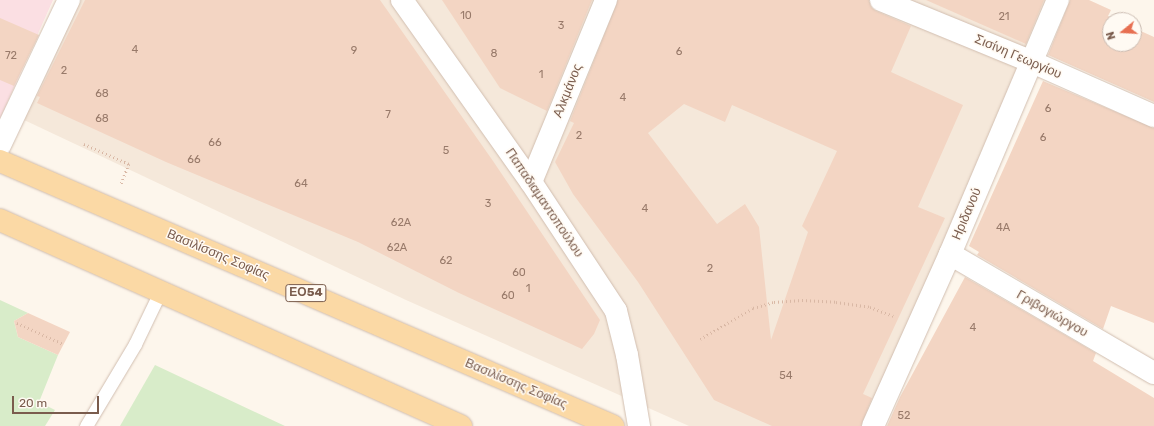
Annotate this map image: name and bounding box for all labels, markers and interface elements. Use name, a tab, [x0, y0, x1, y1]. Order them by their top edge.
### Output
house number: 10	[460, 9, 472, 23]
house number: 21	[998, 10, 1010, 24]
north arrow	[1102, 12, 1142, 52]
house number: 3	[558, 19, 564, 33]
text: N	[1104, 30, 1118, 41]
street label: Σισίνη Γεωργίου	[972, 32, 1064, 82]
house number: 4	[132, 43, 138, 57]
house number: 9	[351, 44, 357, 58]
house number: 6	[676, 45, 682, 59]
house number: 8	[491, 47, 497, 61]
house number: 72	[5, 49, 17, 63]
street label: Αλκμάνος	[550, 62, 586, 120]
house number: 2	[61, 64, 67, 78]
house number: 1	[539, 68, 543, 82]
house number: 68	[95, 87, 109, 101]
house number: 4	[620, 91, 626, 105]
house number: 6	[1045, 102, 1051, 116]
house number: 7	[385, 108, 391, 122]
house number: 68	[95, 112, 109, 126]
house number: 2	[576, 129, 582, 143]
house number: 6	[1040, 131, 1046, 145]
house number: 66	[208, 136, 222, 150]
house number: 5	[443, 144, 449, 158]
street label: Παπαδιαμαντοπούλου	[502, 146, 586, 260]
house number: 66	[187, 153, 201, 167]
house number: 64	[294, 177, 308, 191]
street label: Ηριδανού	[949, 186, 985, 242]
house number: 3	[485, 197, 491, 211]
house number: 4	[642, 202, 648, 216]
house number: 62Α	[391, 216, 411, 230]
house number: 4Α	[996, 221, 1010, 235]
street label: Βασιλίσσης Σοφίας	[165, 226, 271, 284]
house number: 62Α	[387, 241, 407, 255]
house number: 62	[439, 254, 453, 268]
house number: 2	[707, 262, 713, 276]
house number: 60	[512, 266, 526, 280]
house number: 1	[526, 282, 530, 296]
road number: ΕΟ54	[285, 283, 327, 303]
street label: Γριβογιώργου	[1013, 287, 1091, 341]
house number: 60	[501, 289, 515, 303]
house number: 4	[970, 321, 976, 335]
street label: Βασιλίσσης Σοφίας	[463, 355, 569, 413]
house number: 54	[779, 369, 793, 383]
scale bar	[14, 388, 101, 414]
text: 20 m	[19, 396, 47, 410]
house number: 52	[898, 409, 910, 423]

